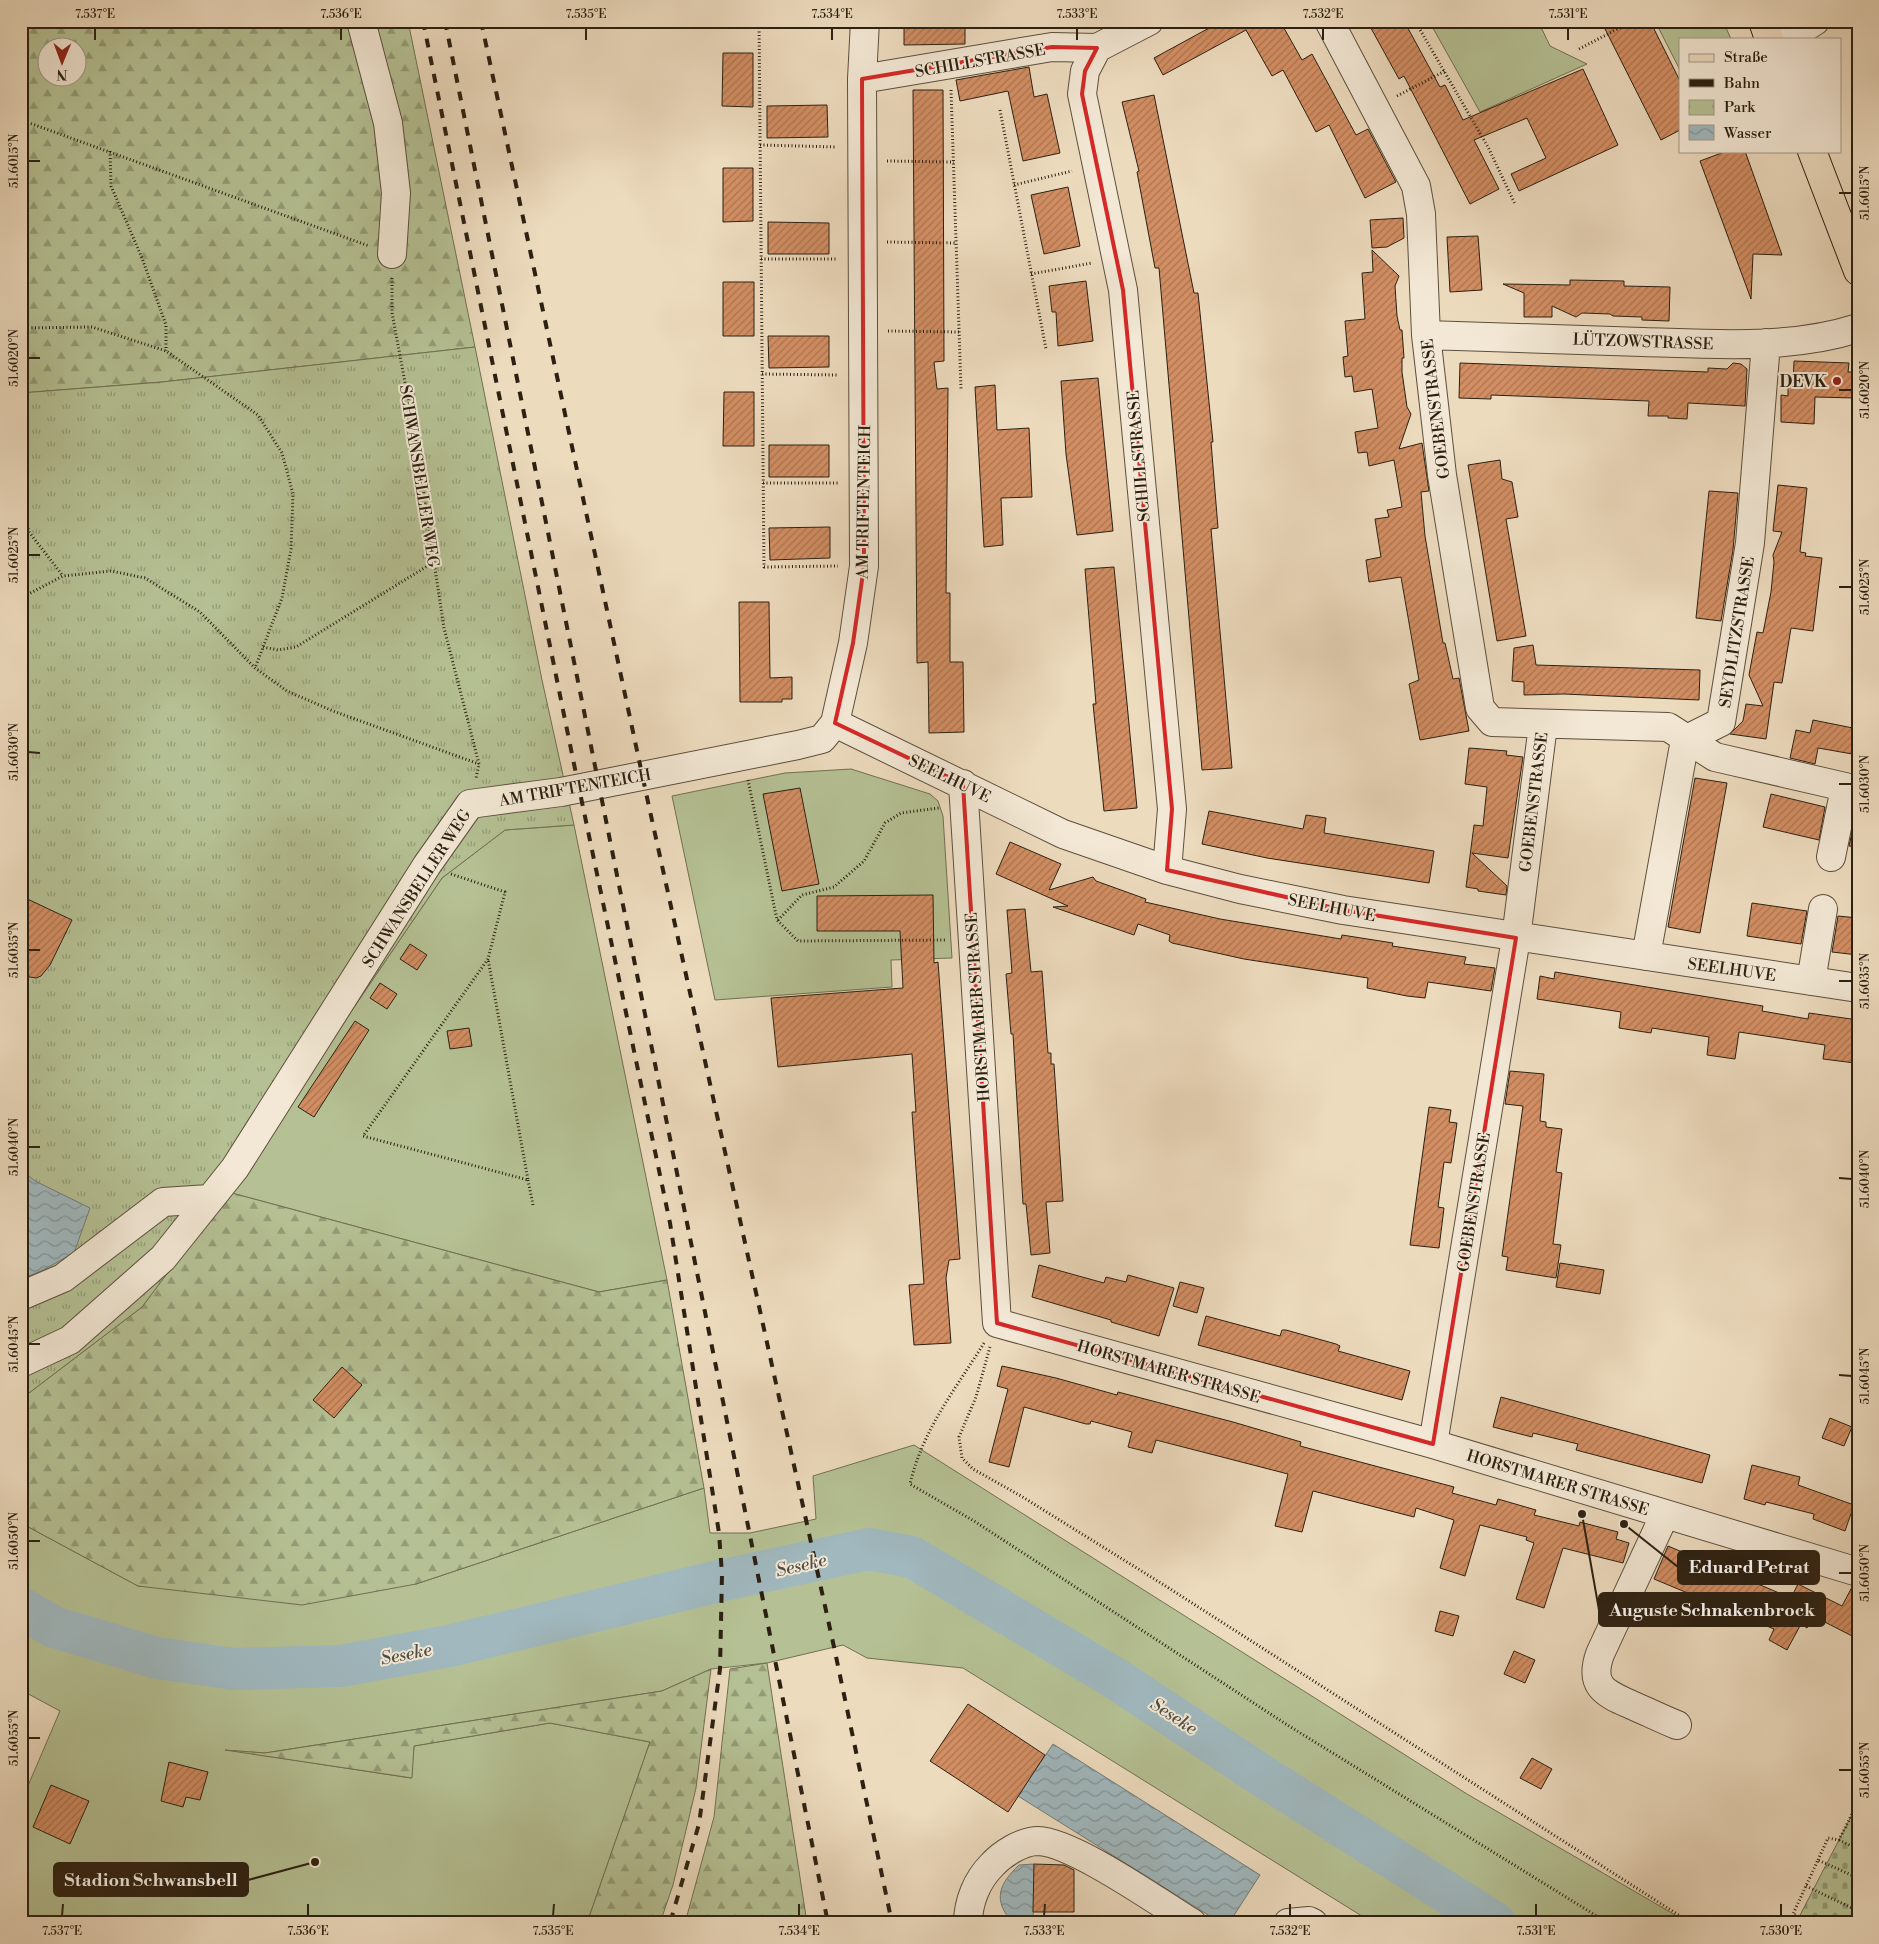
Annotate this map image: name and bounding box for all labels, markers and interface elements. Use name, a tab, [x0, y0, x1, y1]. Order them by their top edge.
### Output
text: 7.537°E	[75, 7, 115, 22]
text: 7.536°E	[320, 7, 362, 22]
text: 7.535°E	[566, 7, 606, 22]
text: 7.534°E	[811, 7, 853, 22]
text: 7.533°E	[1057, 7, 1097, 22]
text: 7.532°E	[1302, 7, 1344, 22]
text: 7.531°E	[1548, 7, 1588, 22]
north arrow	[38, 38, 88, 88]
legend	[1679, 38, 1842, 152]
street label: SCHILLSTRASSE	[913, 40, 1047, 82]
text: Straße	[1724, 48, 1768, 67]
text: N	[56, 65, 67, 83]
text: Bahn	[1723, 74, 1760, 93]
text: Park	[1724, 98, 1756, 117]
text: Wasser	[1723, 124, 1772, 143]
text: 51.6015°N	[7, 134, 22, 188]
text: 51.6015°N	[1858, 166, 1873, 220]
street label: LÜTZOWSTRASSE	[1572, 328, 1714, 354]
text: 51.6020°N	[7, 329, 22, 387]
street label: GOEBENSTRASSE	[1417, 338, 1455, 480]
text: 51.6020°N	[1858, 361, 1873, 419]
place label: DEVK	[1779, 372, 1828, 392]
marker: DEVK	[1831, 375, 1843, 387]
street label: SCHWANSBELLER WEG	[395, 383, 443, 569]
street label: SCHILLSTRASSE	[1123, 389, 1155, 523]
street label: AM TRIFTENTEICH	[853, 425, 875, 580]
text: 51.6025°N	[7, 527, 22, 583]
street label: SEYDLITZSTRASSE	[1715, 555, 1759, 709]
text: 51.6025°N	[1858, 559, 1873, 615]
text: 51.6030°N	[7, 723, 22, 781]
street label: GOEBENSTRASSE	[1515, 731, 1553, 873]
street label: SEELHUVE	[905, 750, 994, 807]
text: 51.6030°N	[1858, 755, 1873, 813]
street label: AM TRIFTENTEICH	[497, 765, 653, 811]
street label: SCHWANSBELLER WEG	[358, 806, 476, 971]
street label: SEELHUVE	[1286, 890, 1377, 926]
street label: HORSTMARER STRASSE	[961, 912, 995, 1102]
text: 51.6035°N	[7, 922, 22, 978]
text: 51.6035°N	[1858, 953, 1873, 1009]
street label: SEELHUVE	[1686, 954, 1777, 986]
text: 51.6040°N	[7, 1118, 22, 1176]
street label: GOEBENSTRASSE	[1453, 1131, 1495, 1273]
text: 51.6040°N	[1858, 1150, 1873, 1208]
text: 51.6045°N	[7, 1315, 22, 1372]
street label: HORSTMARER STRASSE	[1075, 1336, 1263, 1408]
text: 51.6045°N	[1858, 1347, 1873, 1404]
street label: HORSTMARER STRASSE	[1464, 1446, 1651, 1520]
text: 51.6050°N	[7, 1512, 22, 1570]
text: 51.6050°N	[1858, 1544, 1873, 1602]
water label: Seseke	[773, 1548, 829, 1583]
callout: Eduard Petrat	[1678, 1551, 1819, 1584]
text: Eduard Petrat	[1689, 1556, 1810, 1579]
callout: Auguste Schnakenbrock	[1599, 1593, 1825, 1626]
text: Auguste Schnakenbrock	[1608, 1599, 1816, 1622]
water label: Seseke	[379, 1638, 434, 1671]
water label: Seseke	[1146, 1693, 1202, 1740]
text: 51.6055°N	[7, 1710, 22, 1766]
text: 51.6055°N	[1858, 1742, 1873, 1798]
callout: Stadion Schwansbell	[54, 1863, 248, 1896]
text: Stadion Schwansbell	[64, 1869, 238, 1892]
text: 7.537°E	[42, 1924, 82, 1939]
text: 7.536°E	[287, 1924, 329, 1939]
text: 7.535°E	[533, 1924, 573, 1939]
text: 7.534°E	[778, 1924, 820, 1939]
text: 7.533°E	[1024, 1924, 1064, 1939]
text: 7.532°E	[1269, 1924, 1311, 1939]
text: 7.531°E	[1516, 1924, 1556, 1939]
text: 7.530°E	[1760, 1924, 1802, 1939]

